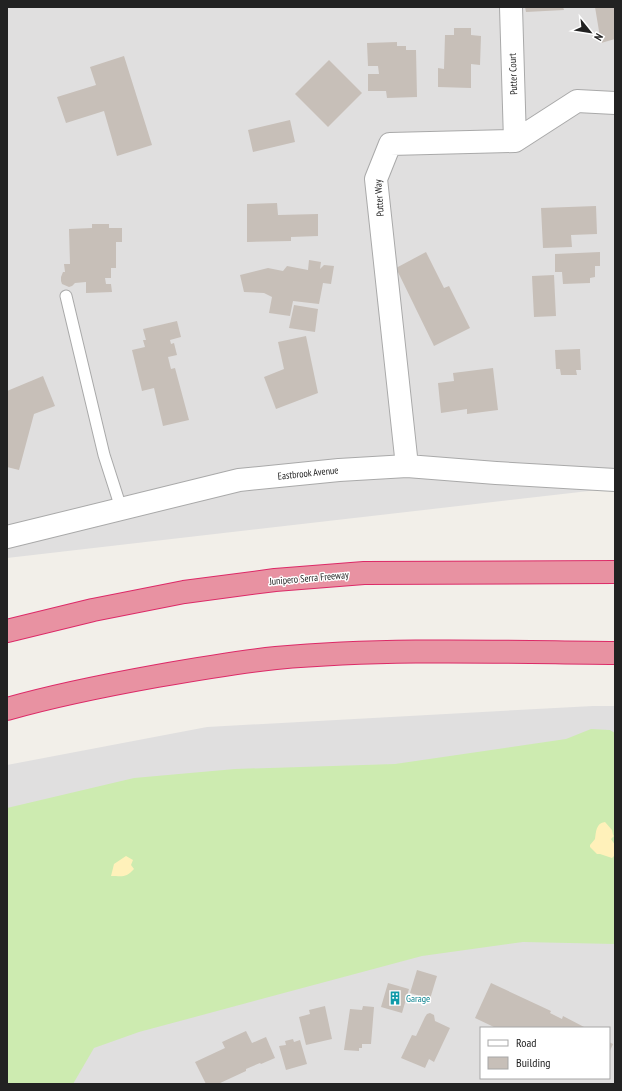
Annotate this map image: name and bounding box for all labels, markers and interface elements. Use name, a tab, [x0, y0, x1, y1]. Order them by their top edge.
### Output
north arrow	[570, 12, 610, 52]
text: N	[591, 31, 606, 43]
street label: Putter Court	[506, 53, 520, 95]
street label: Putter Way	[371, 179, 387, 217]
street label: Eastbrook Avenue	[277, 463, 339, 483]
street label: Junipero Serra Freeway	[268, 568, 349, 588]
building icon: Garage	[387, 990, 403, 1006]
place label: Garage	[406, 992, 430, 1005]
legend	[480, 1027, 610, 1079]
text: Road	[516, 1035, 536, 1050]
text: Building	[516, 1055, 551, 1070]

